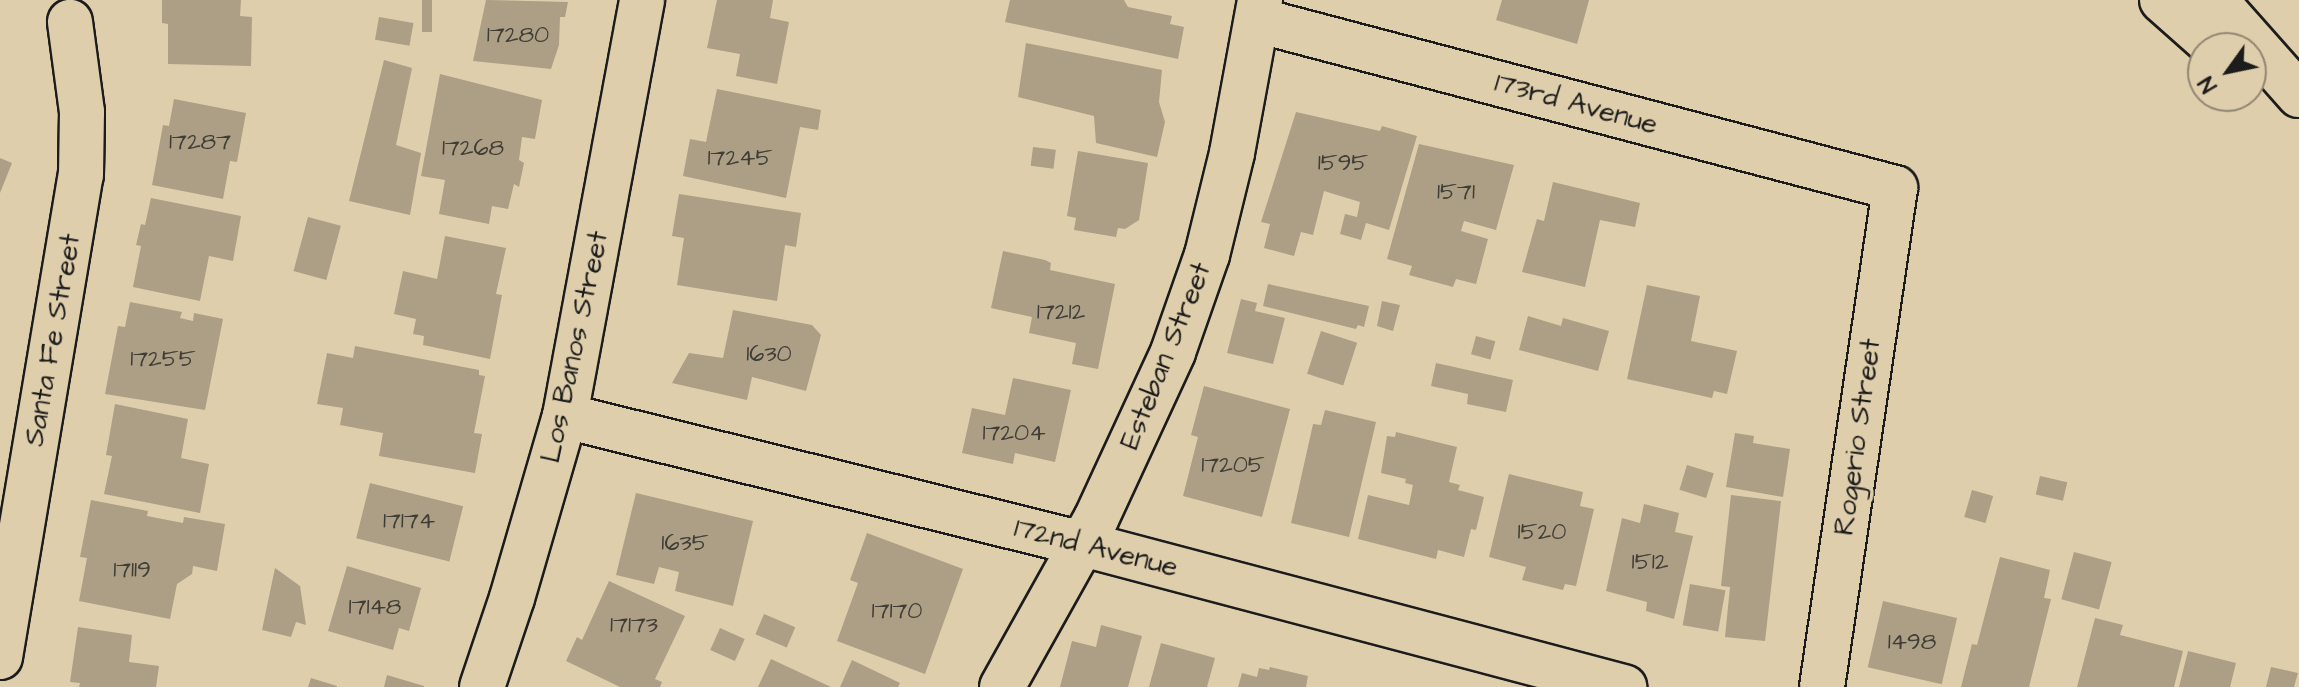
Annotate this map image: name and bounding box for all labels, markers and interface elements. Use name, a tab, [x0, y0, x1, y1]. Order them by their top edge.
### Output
house number: 17280	[487, 22, 549, 50]
north arrow	[2187, 32, 2267, 112]
street label: 173rd Avenue	[1491, 66, 1661, 142]
text: N	[2191, 70, 2225, 98]
house number: 17287	[169, 129, 231, 157]
house number: 17268	[442, 135, 504, 163]
house number: 17245	[708, 145, 772, 173]
house number: 1595	[1318, 150, 1368, 178]
house number: 1571	[1437, 179, 1475, 207]
street label: Los Banos Street	[534, 228, 616, 466]
street label: Santa Fe Street	[18, 231, 88, 449]
street label: Esteban Street	[1113, 258, 1219, 454]
house number: 17212	[1037, 299, 1085, 327]
street label: Rogerio Street	[1828, 336, 1888, 538]
house number: 1630	[746, 341, 792, 369]
house number: 17255	[130, 346, 196, 374]
house number: 17204	[982, 420, 1046, 448]
house number: 17205	[1201, 452, 1265, 480]
house number: 17174	[383, 508, 435, 536]
street label: 172nd Avenue	[1011, 511, 1181, 585]
house number: 1520	[1518, 519, 1566, 547]
house number: 1635	[661, 530, 709, 558]
house number: 1512	[1632, 549, 1668, 577]
house number: 17119	[113, 557, 151, 585]
house number: 17148	[349, 594, 401, 622]
house number: 17170	[872, 598, 922, 626]
house number: 17173	[610, 612, 658, 640]
house number: 1498	[1888, 629, 1936, 657]

